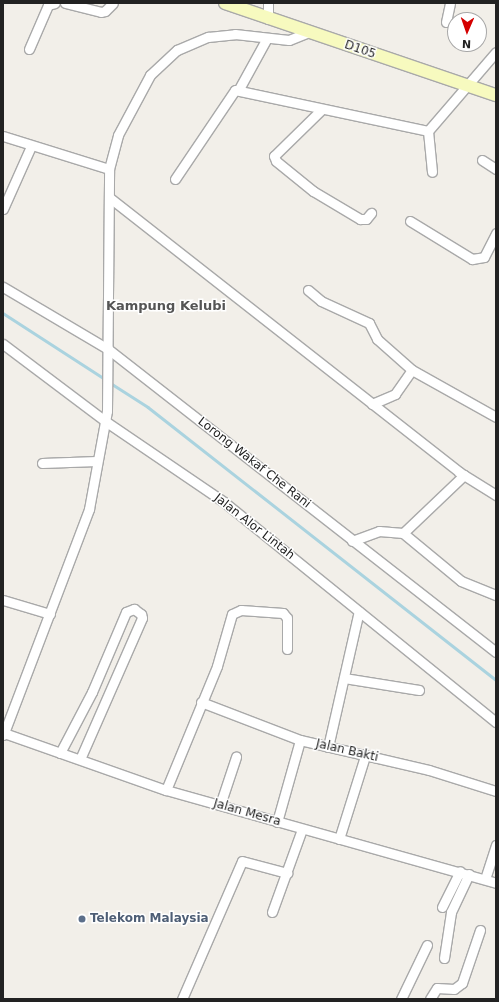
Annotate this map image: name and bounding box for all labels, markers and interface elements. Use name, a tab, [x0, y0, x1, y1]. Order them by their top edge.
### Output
north arrow	[447, 12, 487, 52]
text: N	[462, 37, 471, 50]
street label: D105	[342, 38, 378, 62]
district label: Kampung Kelubi	[106, 298, 226, 314]
street label: Lorong Wakaf Che Rani	[195, 415, 313, 511]
street label: Jalan Alor Lintah	[211, 491, 297, 563]
street label: Jalan Bakti	[314, 737, 380, 765]
street label: Jalan Mesra	[212, 797, 282, 829]
place label: Telekom Malaysia	[90, 912, 209, 926]
marker: Telekom Malaysia	[77, 914, 87, 924]

